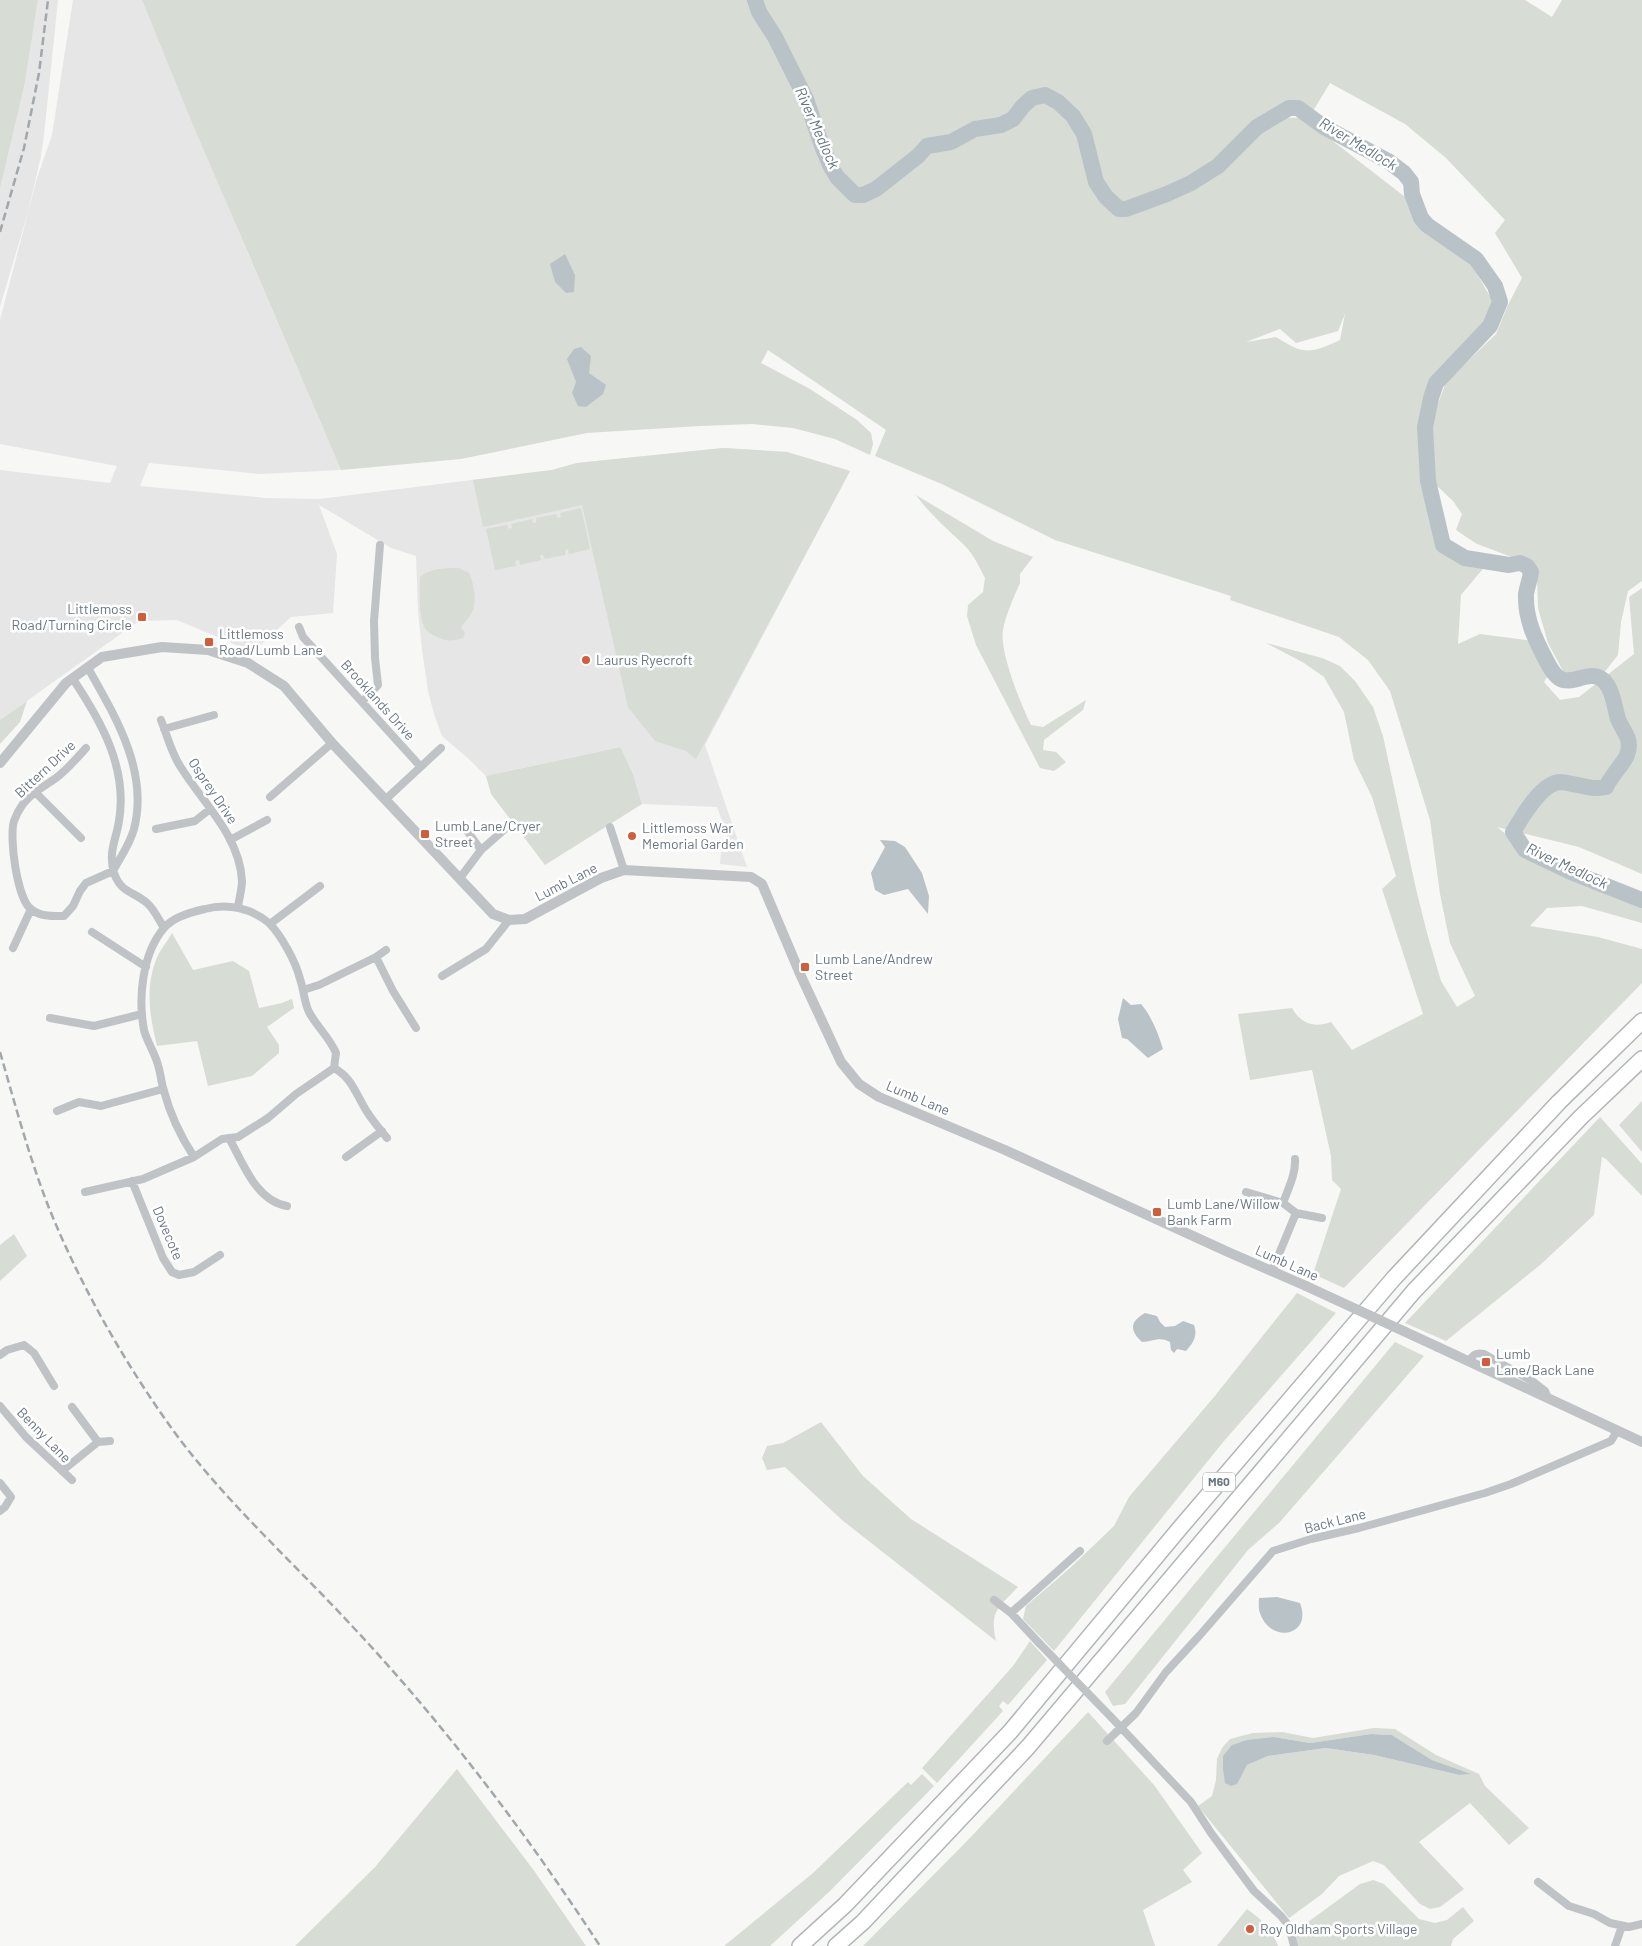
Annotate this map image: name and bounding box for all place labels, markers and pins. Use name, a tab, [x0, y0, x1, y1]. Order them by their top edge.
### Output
place label: Littlemoss Road/Turning Circle	[11, 600, 132, 633]
marker: Littlemoss Road/Turning Circle	[136, 611, 148, 623]
place label: Littlemoss Road/Lumb Lane	[219, 625, 323, 658]
marker: Littlemoss Road/Lumb Lane	[203, 636, 215, 648]
place label: Laurus Ryecroft	[596, 651, 693, 668]
marker: Laurus Ryecroft	[580, 654, 592, 666]
place label: Lumb Lane/Cryer Street	[435, 817, 541, 850]
place label: Littlemoss War Memorial Garden	[642, 819, 744, 852]
marker: Lumb Lane/Cryer Street	[419, 828, 431, 840]
marker: Littlemoss War Memorial Garden	[626, 830, 638, 842]
place label: Lumb Lane/Andrew Street	[815, 950, 933, 983]
marker: Lumb Lane/Andrew Street	[799, 961, 811, 973]
place label: Lumb Lane/Willow Bank Farm	[1167, 1195, 1280, 1228]
marker: Lumb Lane/Willow Bank Farm	[1151, 1206, 1163, 1218]
place label: Lumb Lane/Back Lane	[1496, 1345, 1595, 1378]
marker: Lumb Lane/Back Lane	[1480, 1356, 1492, 1368]
place label: Roy Oldham Sports Village	[1260, 1920, 1418, 1937]
marker: Roy Oldham Sports Village	[1244, 1923, 1256, 1935]

